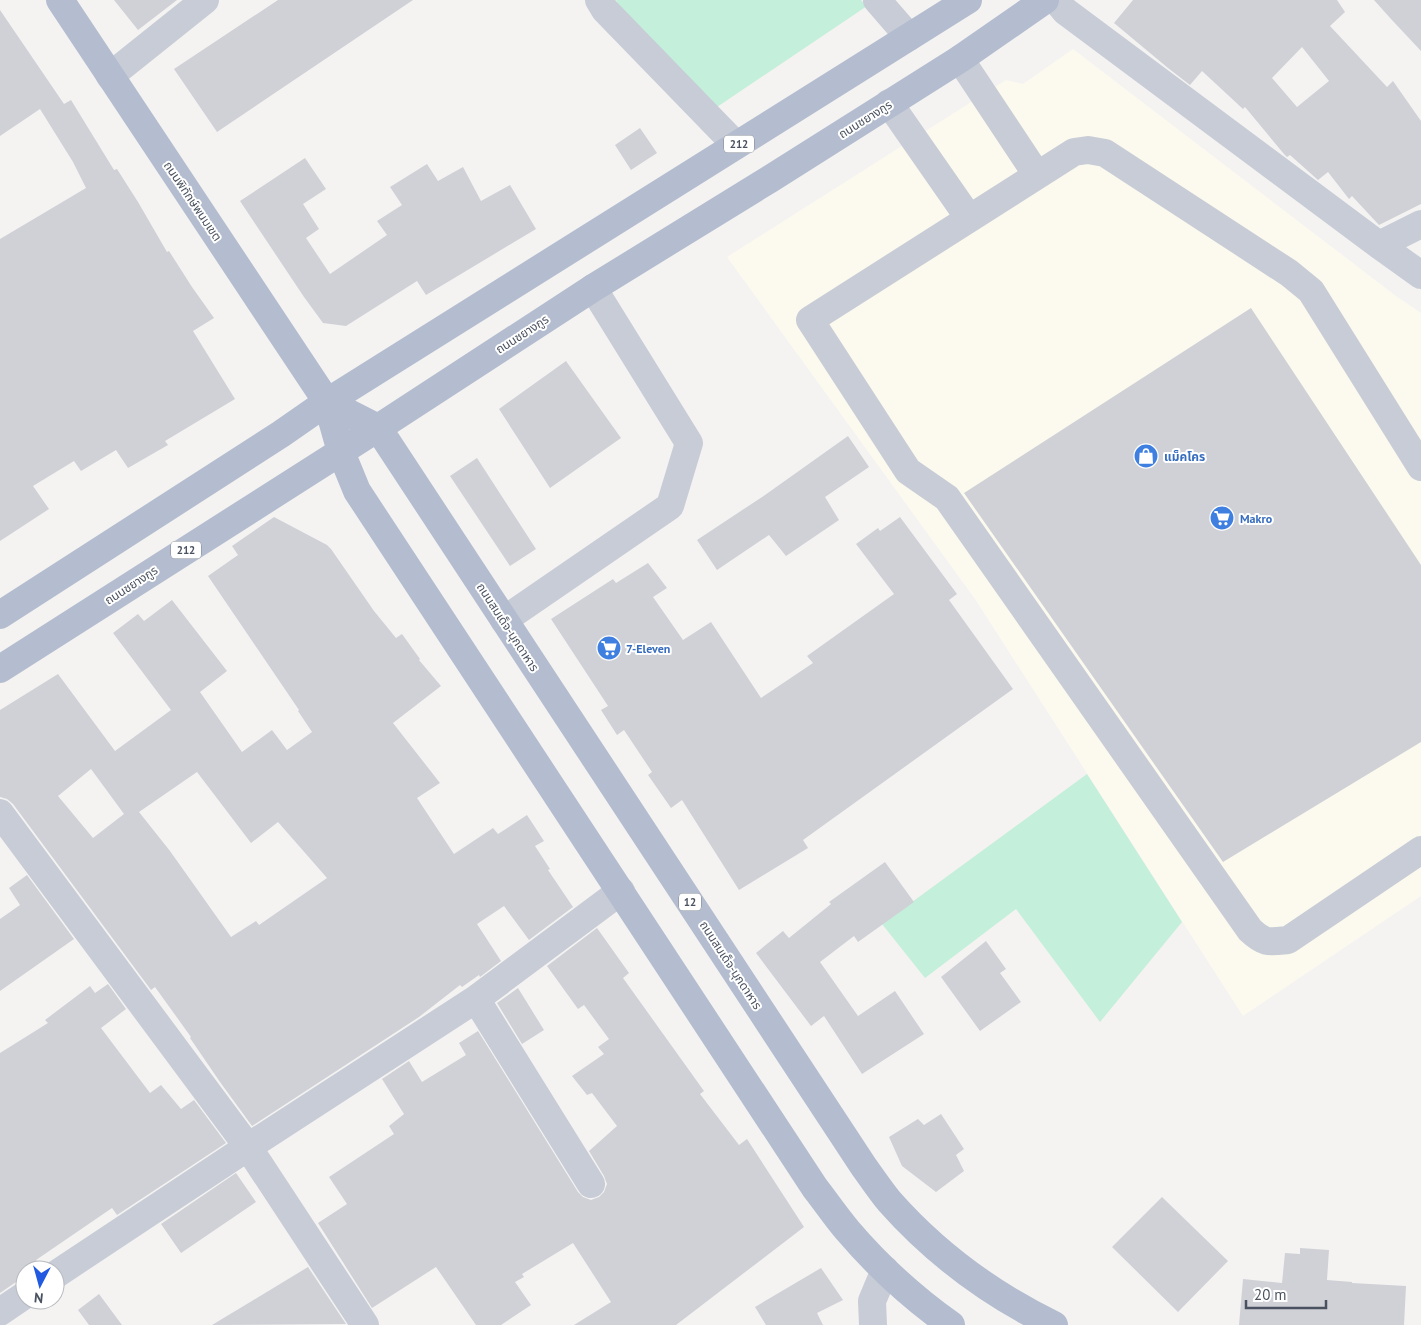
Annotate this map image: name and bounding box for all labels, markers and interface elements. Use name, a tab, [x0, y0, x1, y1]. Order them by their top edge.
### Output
street label: ถนนชยางกูร	[836, 97, 895, 141]
road number: 212	[724, 136, 754, 152]
street label: ถนนพิทักษ์พนมเขต	[161, 158, 225, 244]
street label: ถนนชยางกูร	[493, 311, 551, 357]
shop icon: แม็คโคร	[1133, 443, 1159, 469]
place label: แม็คโคร	[1164, 449, 1205, 464]
supermarket icon: Makro	[1209, 505, 1235, 531]
place label: Makro	[1240, 511, 1273, 526]
road number: 212	[171, 542, 201, 558]
street label: ถนนชยางกูร	[102, 562, 160, 608]
street label: ถนนสมเด็จ-มุกดาหาร	[474, 580, 542, 674]
supermarket icon: 7-Eleven	[596, 635, 622, 661]
place label: 7-Eleven	[626, 641, 670, 656]
road number: 12	[679, 894, 701, 910]
street label: ถนนสมเด็จ-มุกดาหาร	[697, 918, 765, 1012]
north arrow	[15, 1260, 65, 1310]
scale bar	[1246, 1278, 1326, 1310]
text: 20 m	[1254, 1285, 1287, 1304]
text: N	[33, 1288, 44, 1307]

